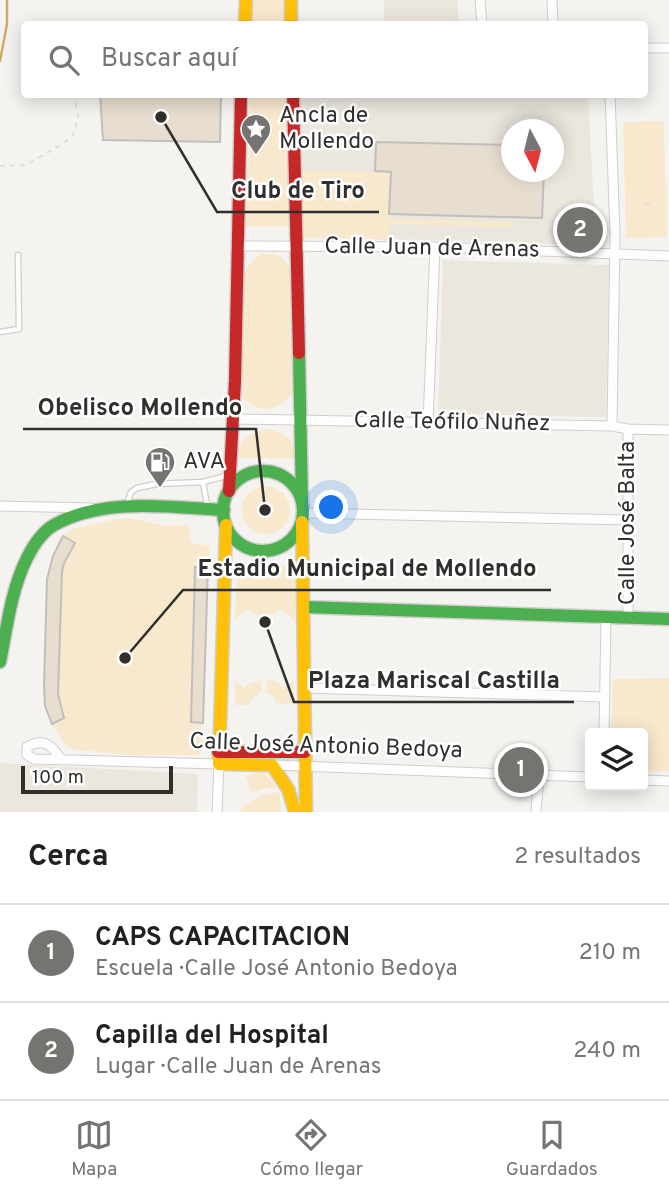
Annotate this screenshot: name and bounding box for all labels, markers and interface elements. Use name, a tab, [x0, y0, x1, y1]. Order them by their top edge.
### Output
search box	[21, 21, 648, 98]
icon: search	[45, 41, 83, 79]
text: Buscar aquí	[101, 43, 238, 76]
place label: Ancla de Mollendo	[279, 102, 374, 157]
place icon: Ancla de Mollendo	[239, 112, 273, 156]
north arrow	[501, 119, 564, 182]
callout: Club de Tiro	[217, 167, 379, 212]
text: Club de Tiro	[231, 177, 365, 207]
pin: 2	[557, 204, 603, 256]
street label: Calle Juan de Arenas	[324, 233, 540, 265]
callout: Obelisco Mollendo	[23, 384, 256, 429]
text: Obelisco Mollendo	[38, 394, 242, 424]
street label: Calle Teófilo Nuñez	[353, 407, 551, 439]
street label: Calle José Balta	[614, 441, 643, 605]
fuel station icon: AVA	[143, 445, 177, 489]
place label: AVA	[183, 448, 225, 477]
your location	[314, 490, 348, 524]
callout: Estadio Municipal de Mollendo	[183, 545, 551, 590]
text: Estadio Municipal de Mollendo	[197, 555, 537, 585]
callout: Plaza Mariscal Castilla	[294, 657, 574, 702]
text: Plaza Mariscal Castilla	[308, 667, 560, 697]
street label: Calle José Antonio Bedoya	[189, 728, 463, 766]
map controls	[585, 728, 648, 791]
button: layers	[585, 728, 648, 791]
pin: 1	[498, 744, 544, 796]
scale bar	[21, 763, 173, 795]
text: 100 m	[32, 766, 84, 790]
text: Cerca	[28, 839, 108, 876]
text: 2 resultados	[514, 843, 641, 872]
text: CAPS CAPACITACION	[95, 922, 350, 955]
text: 1	[46, 939, 56, 968]
text: 210 m	[579, 939, 641, 968]
text: Escuela · Calle José Antonio Bedoya	[95, 955, 458, 984]
text: Capilla del Hospital	[95, 1020, 329, 1053]
text: 2	[44, 1037, 58, 1066]
text: 240 m	[573, 1037, 641, 1066]
text: Lugar · Calle Juan de Arenas	[95, 1053, 382, 1082]
tab: Mapa	[71, 1116, 117, 1182]
tab: Cómo llegar	[260, 1116, 363, 1182]
tab: Guardados	[506, 1116, 598, 1182]

